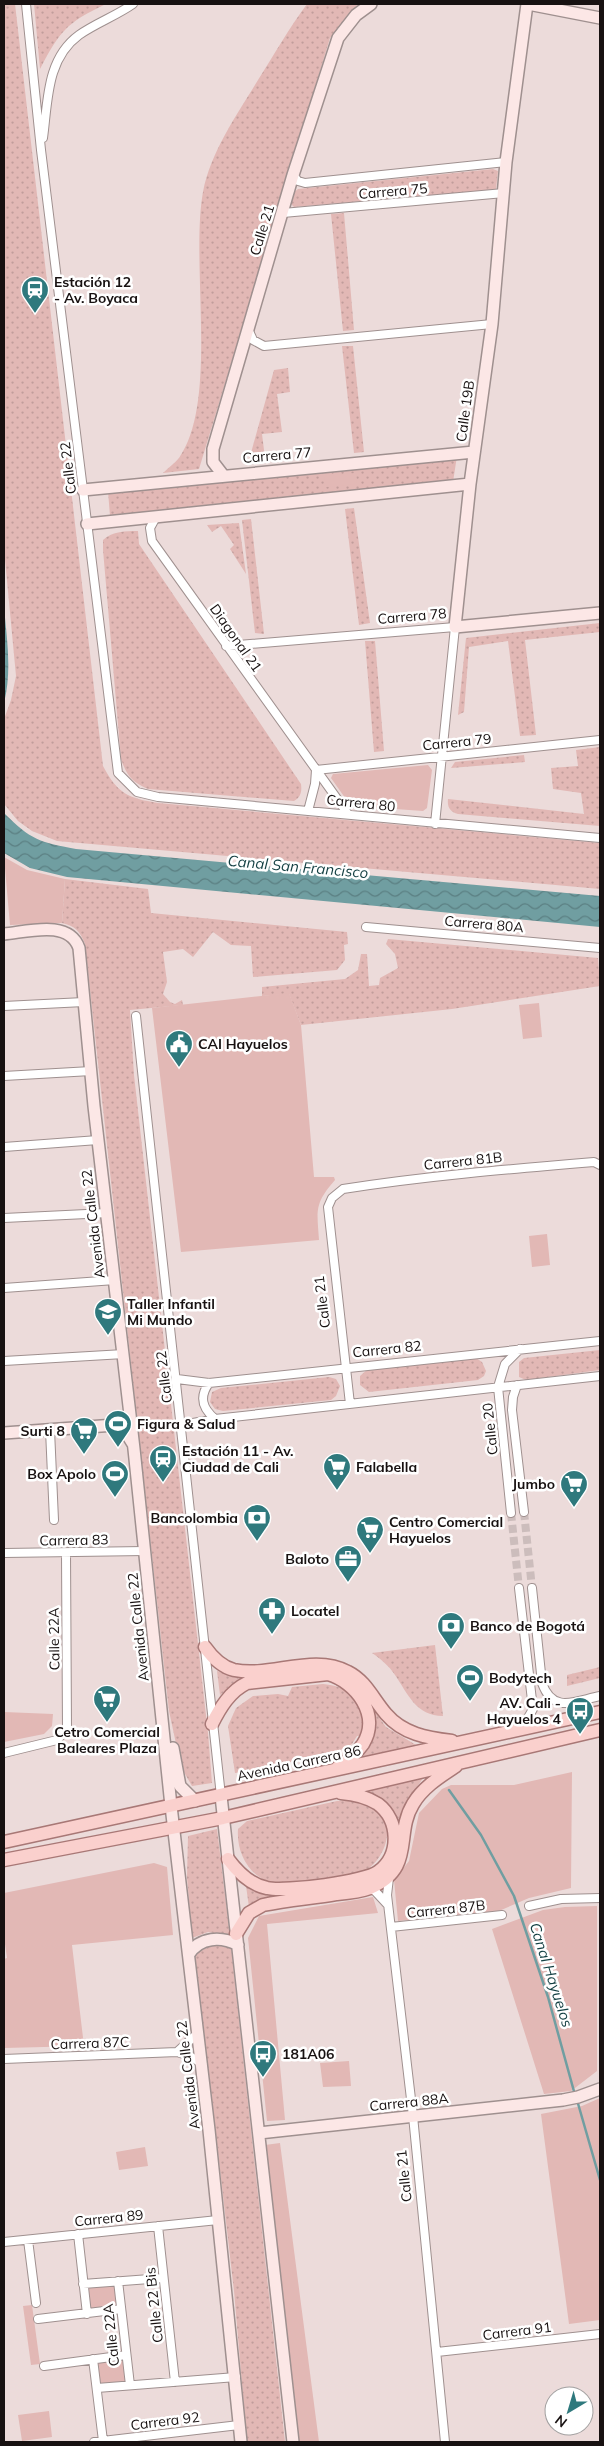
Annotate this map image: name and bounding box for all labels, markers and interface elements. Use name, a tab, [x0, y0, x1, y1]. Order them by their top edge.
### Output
street label: Carrera 75	[358, 179, 428, 203]
street label: Calle 21	[246, 202, 278, 258]
place label: Estación 12 - Av. Boyaca	[54, 273, 138, 307]
station icon: Estación 12 - Av. Boyaca	[20, 275, 50, 314]
street label: Calle 19B	[452, 379, 478, 443]
street label: Calle 22	[56, 441, 80, 495]
street label: Carrera 77	[242, 443, 312, 467]
street label: Diagonal 21	[206, 600, 266, 676]
street label: Carrera 78	[377, 604, 447, 628]
street label: Carrera 79	[422, 729, 492, 755]
street label: Carrera 80	[326, 790, 396, 816]
water label: Canal San Francisco	[227, 851, 370, 882]
street label: Carrera 80A	[444, 912, 525, 936]
public building icon: CAI Hayuelos	[164, 1029, 194, 1068]
place label: CAI Hayuelos	[198, 1035, 288, 1053]
street label: Carrera 81B	[423, 1148, 503, 1174]
street label: Avenida Calle 22	[77, 1169, 109, 1279]
street label: Calle 21	[310, 1275, 334, 1329]
place label: Taller Infantil Mi Mundo	[127, 1295, 215, 1329]
school or university icon: Taller Infantil Mi Mundo	[93, 1297, 123, 1336]
street label: Carrera 82	[352, 1336, 422, 1362]
street label: Calle 22	[152, 1350, 176, 1404]
street label: Calle 20	[478, 1402, 502, 1456]
sports icon: Figura & Salud	[103, 1409, 133, 1448]
place label: Figura & Salud	[137, 1415, 236, 1433]
supermarket icon: Surti 8	[69, 1416, 99, 1455]
place label: Surti 8	[21, 1422, 65, 1440]
place label: Estación 11 - Av. Ciudad de Cali	[182, 1442, 294, 1476]
station icon: Estación 11 - Av. Ciudad de Cali	[148, 1444, 178, 1483]
supermarket icon: Falabella	[322, 1452, 352, 1491]
place label: Falabella	[356, 1458, 417, 1476]
sports icon: Box Apolo	[100, 1459, 130, 1498]
place label: Box Apolo	[27, 1465, 96, 1483]
supermarket icon: Jumbo	[559, 1469, 589, 1508]
place label: Jumbo	[512, 1475, 555, 1493]
bank icon: Bancolombia	[242, 1503, 272, 1542]
place label: Bancolombia	[150, 1509, 238, 1527]
place label: Centro Comercial Hayuelos	[389, 1513, 503, 1547]
supermarket icon: Centro Comercial Hayuelos	[355, 1515, 385, 1554]
street label: Carrera 83	[39, 1530, 109, 1550]
office icon: Baloto	[333, 1544, 363, 1583]
place label: Baloto	[285, 1550, 329, 1568]
street label: Avenida Calle 22	[123, 1572, 153, 1682]
pharmacy icon: Locatel	[257, 1596, 287, 1635]
place label: Locatel	[291, 1602, 339, 1620]
street label: Calle 22A	[44, 1607, 64, 1671]
bank icon: Banco de Bogotá	[436, 1611, 466, 1650]
place label: Banco de Bogotá	[470, 1617, 585, 1635]
sports icon: Bodytech	[455, 1663, 485, 1702]
place label: Bodytech	[489, 1669, 552, 1687]
supermarket icon: Cetro Comercial Baleares Plaza	[92, 1684, 122, 1723]
place label: AV. Cali - Hayuelos 4	[487, 1694, 562, 1728]
bus stop icon: AV. Cali - Hayuelos 4	[565, 1696, 595, 1735]
place label: Cetro Comercial Baleares Plaza	[54, 1723, 160, 1757]
street label: Avenida Carrera 86	[235, 1741, 363, 1785]
street label: Carrera 87B	[406, 1896, 486, 1922]
water label: Canal Hayuelos	[526, 1920, 577, 2030]
street label: Avenida Calle 22	[172, 2020, 204, 2130]
street label: Carrera 87C	[50, 2033, 130, 2053]
bus stop icon: 181A06	[248, 2039, 278, 2078]
place label: 181A06	[282, 2045, 335, 2063]
street label: Carrera 88A	[368, 2089, 450, 2115]
street label: Calle 21	[392, 2149, 416, 2203]
street label: Carrera 89	[74, 2205, 144, 2231]
street label: Calle 22 Bis	[141, 2266, 167, 2344]
street label: Calle 22A	[99, 2302, 123, 2367]
street label: Carrera 91	[482, 2318, 552, 2344]
north arrow	[544, 2386, 594, 2436]
street label: Carrera 92	[130, 2408, 200, 2434]
text: N	[551, 2411, 571, 2432]

